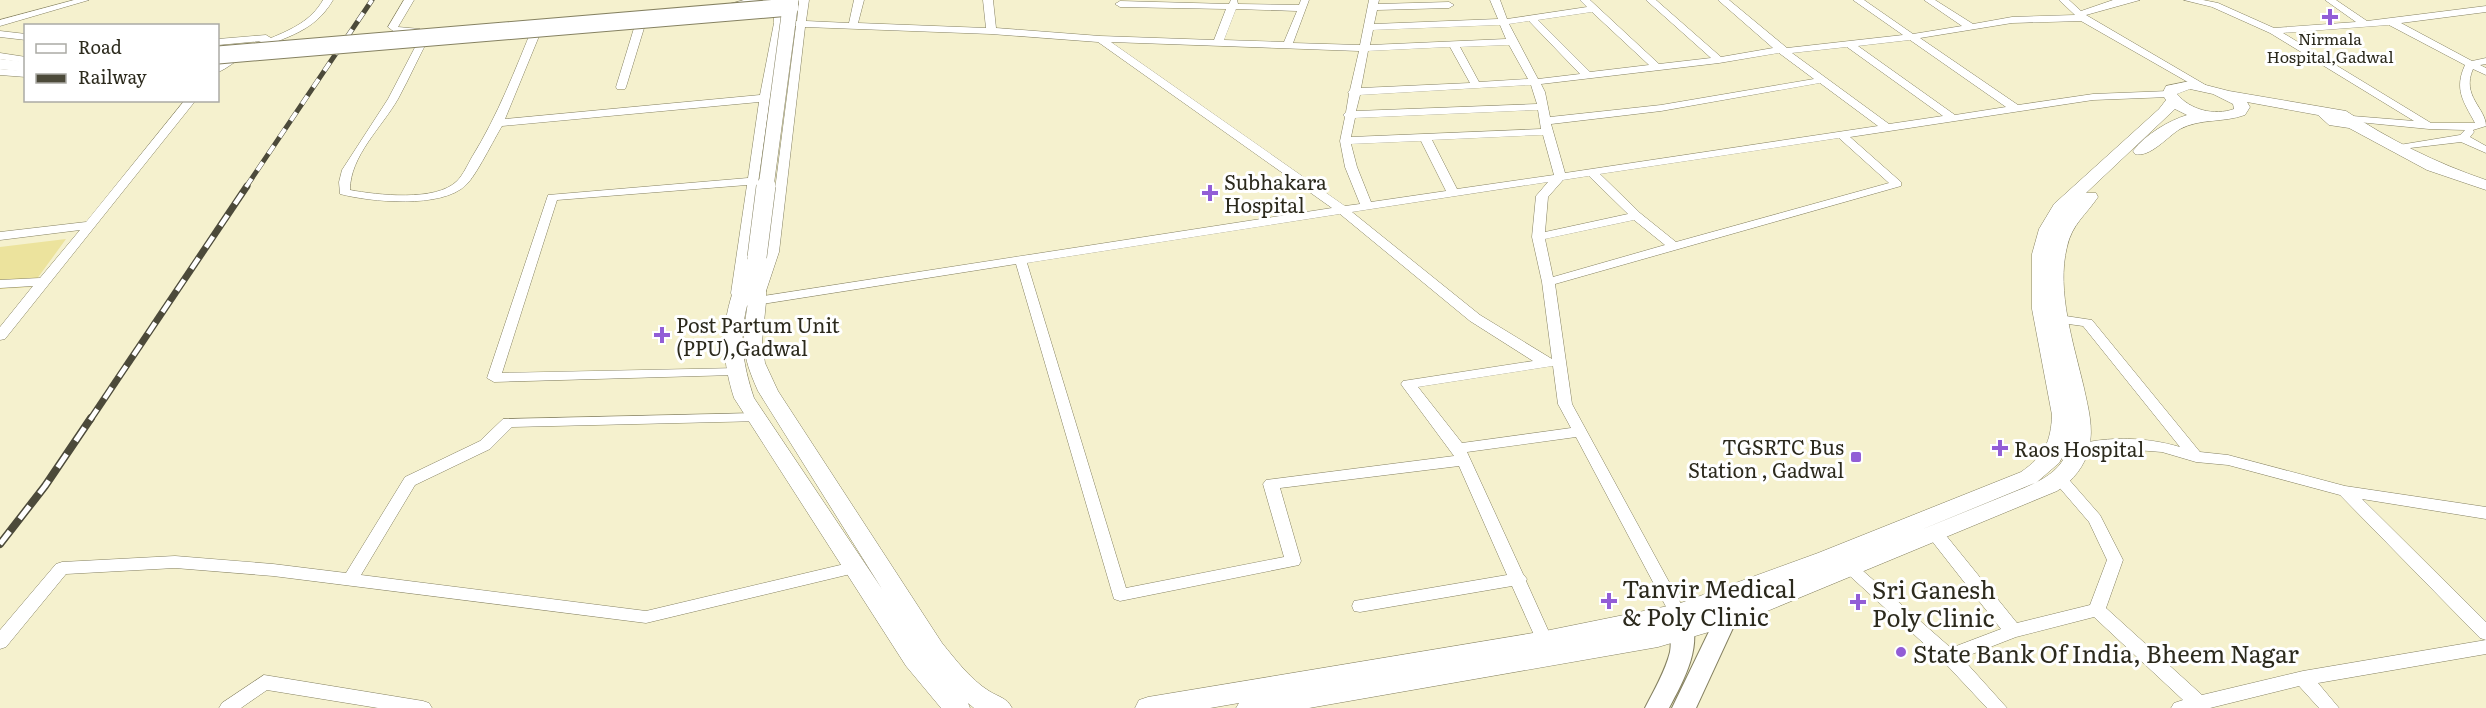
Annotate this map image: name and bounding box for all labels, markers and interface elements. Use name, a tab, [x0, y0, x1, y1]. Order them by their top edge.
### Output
marker: Nirmala Hospital,Gadwal	[2321, 8, 2339, 26]
legend	[24, 24, 219, 102]
place label: Nirmala Hospital,Gadwal	[2266, 26, 2394, 68]
text: Road	[78, 33, 122, 60]
text: Railway	[78, 63, 147, 90]
place label: Subhakara Hospital	[1224, 166, 1327, 219]
marker: Subhakara Hospital	[1201, 184, 1219, 202]
place label: Post Partum Unit (PPU),Gadwal	[676, 309, 840, 362]
marker: Post Partum Unit (PPU),Gadwal	[653, 326, 671, 344]
place label: TGSRTC Bus Station , Gadwal	[1688, 431, 1844, 484]
place label: Raos Hospital	[2014, 433, 2144, 463]
marker: Raos Hospital	[1991, 439, 2009, 457]
marker: TGSRTC Bus Station , Gadwal	[1849, 450, 1863, 464]
place label: Tanvir Medical & Poly Clinic	[1622, 570, 1796, 633]
place label: Sri Ganesh Poly Clinic	[1872, 571, 1996, 634]
marker: Tanvir Medical & Poly Clinic	[1600, 592, 1618, 610]
marker: Sri Ganesh Poly Clinic	[1849, 593, 1867, 611]
place label: State Bank Of India, Bheem Nagar	[1913, 635, 2300, 670]
marker: State Bank Of India, Bheem Nagar	[1894, 645, 1908, 659]

